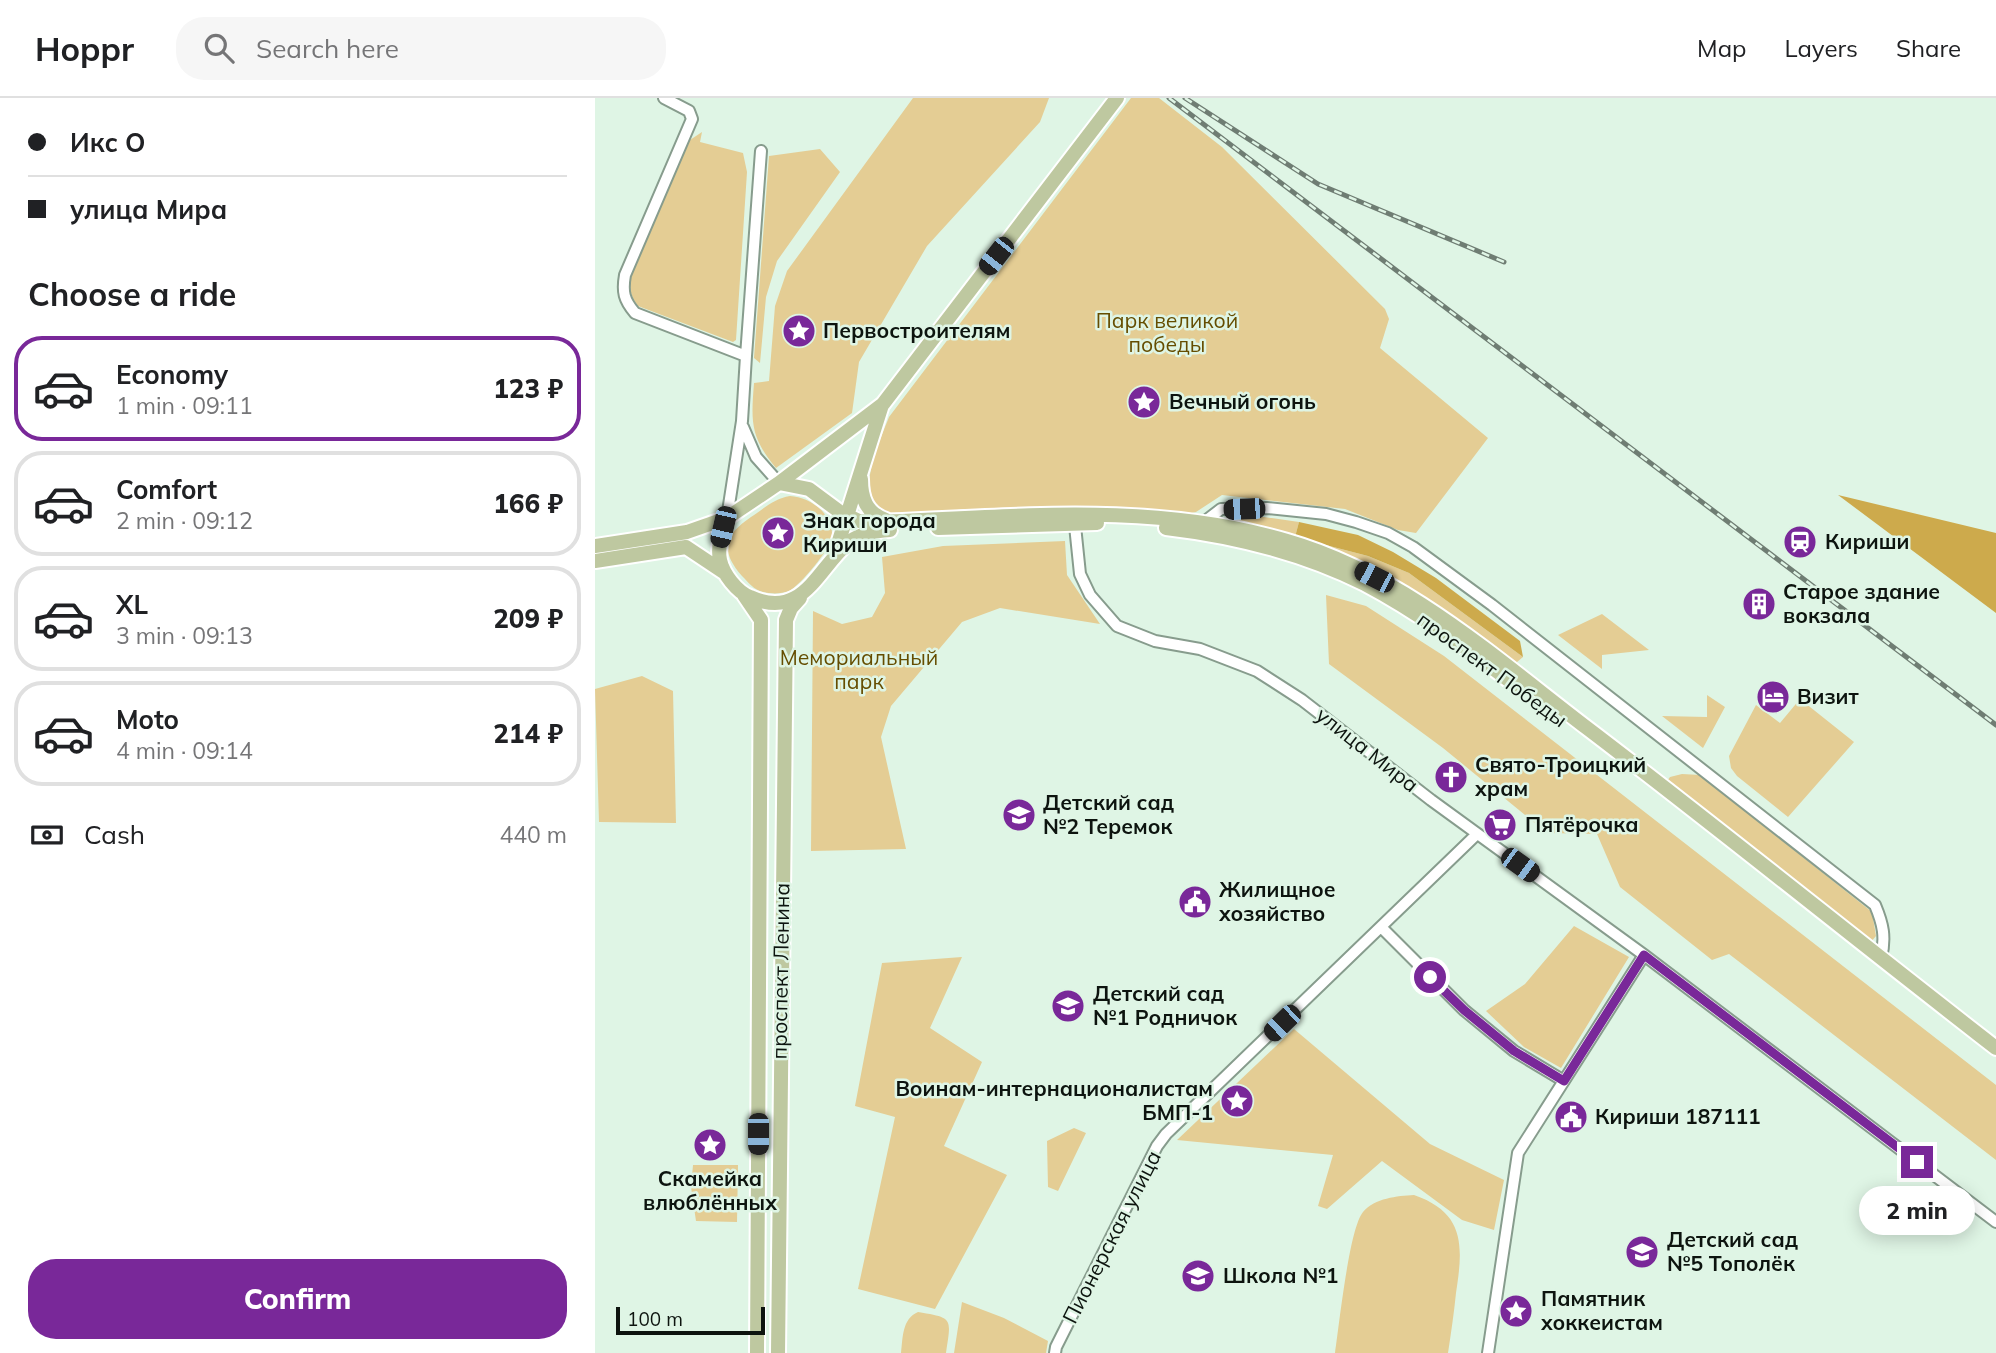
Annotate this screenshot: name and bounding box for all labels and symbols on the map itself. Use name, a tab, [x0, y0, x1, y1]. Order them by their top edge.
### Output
car	[975, 233, 1018, 279]
park label: Парк великой победы	[1096, 307, 1238, 357]
place icon: Первостроителям	[780, 312, 818, 350]
place label: Первостроителям	[823, 317, 1011, 343]
place icon: Вечный огонь	[1125, 383, 1163, 421]
place label: Вечный огонь	[1169, 388, 1316, 414]
car	[1223, 498, 1266, 520]
car	[709, 504, 738, 550]
place label: Знак города Кириши	[803, 507, 936, 557]
place icon: Знак города Кириши	[759, 514, 797, 552]
station icon: Кириши	[1781, 523, 1819, 561]
place label: Кириши	[1825, 528, 1909, 554]
car	[1351, 558, 1398, 596]
place label: Старое здание вокзала	[1783, 578, 1940, 628]
building icon: Старое здание вокзала	[1740, 585, 1778, 623]
street label: проспект Победы	[1413, 606, 1573, 732]
park label: Мемориальный парк	[780, 644, 938, 694]
hotel icon: Визит	[1754, 678, 1792, 716]
place label: Визит	[1797, 683, 1859, 709]
street label: улица Мира	[1311, 701, 1424, 797]
place label: Свято-Троицкий храм	[1474, 751, 1646, 801]
church icon: Свято-Троицкий храм	[1432, 758, 1470, 796]
place label: Детский сад №2 Теремок	[1043, 789, 1174, 839]
school or university icon: Детский сад №2 Теремок	[1000, 796, 1038, 834]
supermarket icon: Пятёрочка	[1481, 806, 1519, 844]
place label: Пятёрочка	[1525, 811, 1639, 837]
car	[1497, 844, 1544, 886]
place label: Жилищное хозяйство	[1218, 876, 1335, 926]
street label: проспект Ленина	[765, 882, 795, 1060]
public building icon: Жилищное хозяйство	[1176, 883, 1214, 921]
route start	[1414, 961, 1446, 993]
place label: Детский сад №1 Родничок	[1093, 980, 1238, 1030]
school or university icon: Детский сад №1 Родничок	[1049, 987, 1087, 1025]
car	[1260, 1001, 1305, 1045]
place label: Воинам-интернационалистам БМП-1	[895, 1075, 1213, 1125]
place icon: Воинам-интернационалистам БМП-1	[1218, 1082, 1256, 1120]
public building icon: Кириши 187111	[1552, 1098, 1590, 1136]
place label: Кириши 187111	[1595, 1103, 1761, 1129]
car	[748, 1113, 769, 1155]
place icon: Скамейка влюблённых	[691, 1126, 729, 1164]
street label: Пионерская улица	[1056, 1146, 1166, 1327]
route end	[1901, 1146, 1933, 1178]
place label: Скамейка влюблённых	[643, 1165, 777, 1215]
callout: 2 min	[1859, 1186, 1975, 1236]
place label: Детский сад №5 Тополёк	[1667, 1226, 1798, 1276]
school or university icon: Детский сад №5 Тополёк	[1623, 1233, 1661, 1271]
school or university icon: Школа №1	[1179, 1257, 1217, 1295]
place label: Школа №1	[1223, 1262, 1338, 1288]
place label: Памятник хоккеистам	[1540, 1285, 1663, 1335]
place icon: Памятник хоккеистам	[1497, 1292, 1535, 1330]
scale bar	[616, 1304, 765, 1336]

